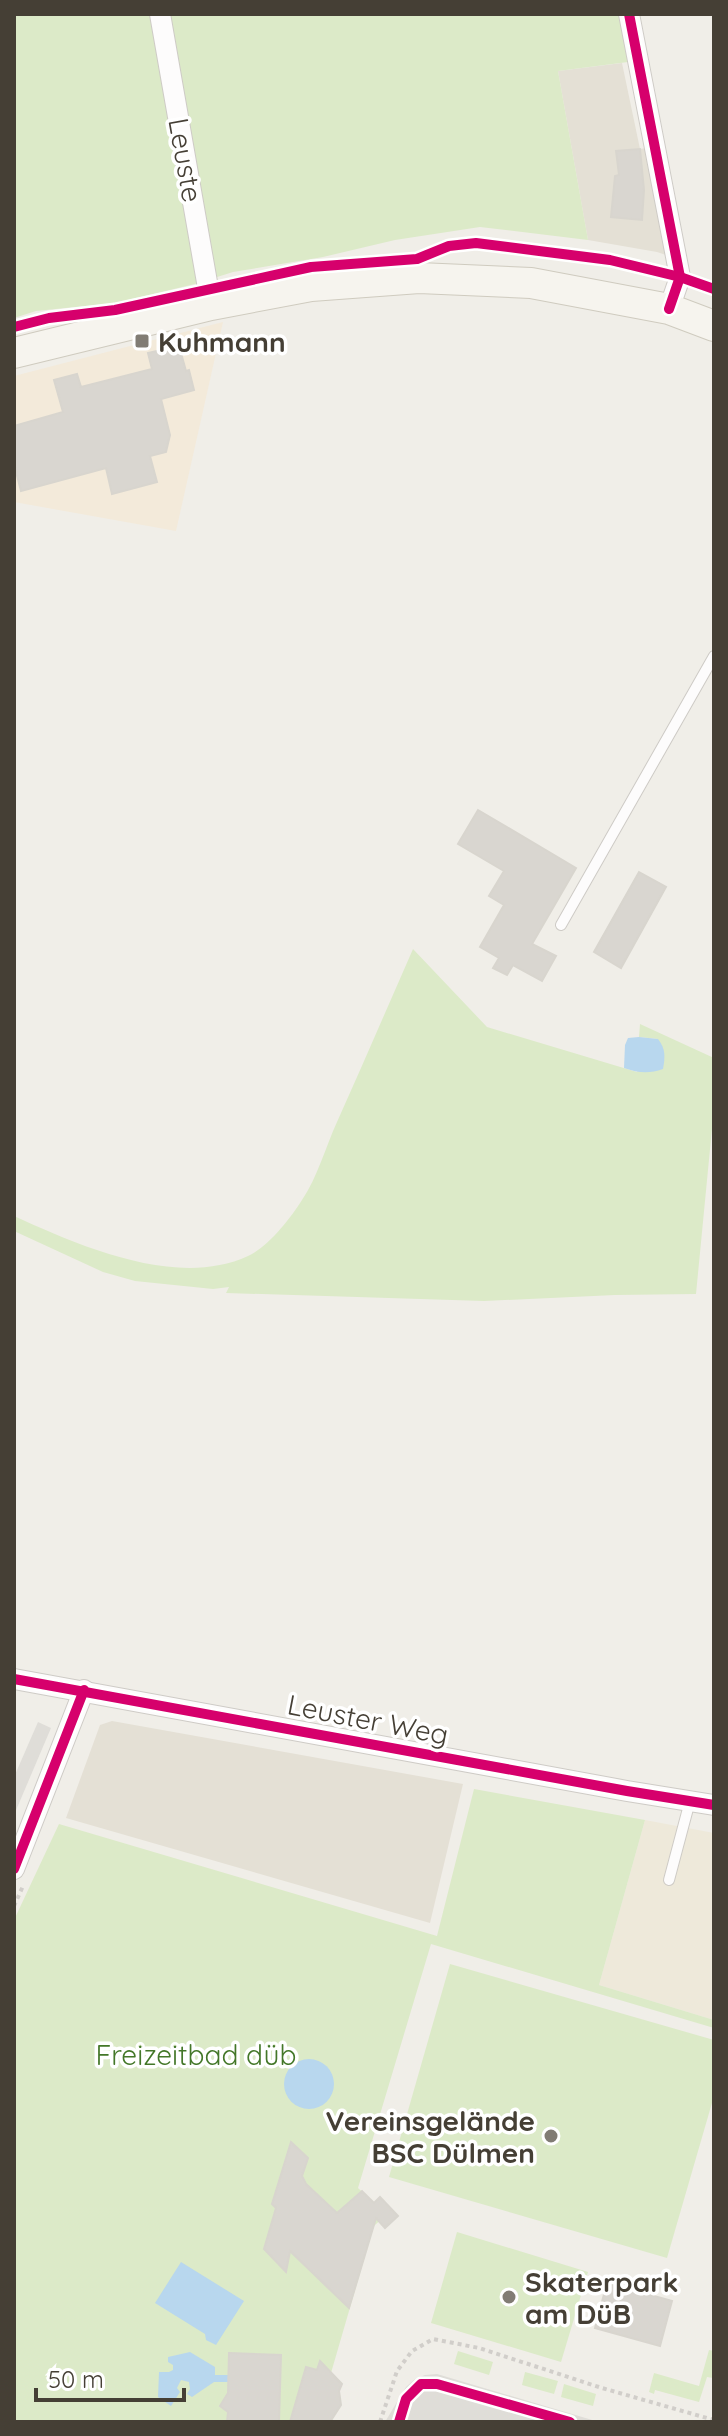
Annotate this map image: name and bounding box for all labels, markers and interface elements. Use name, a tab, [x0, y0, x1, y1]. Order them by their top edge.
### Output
street label: Leuste	[161, 115, 211, 205]
place label: Kuhmann	[158, 324, 286, 359]
marker: Kuhmann	[133, 332, 151, 350]
street label: Leuster Weg	[285, 1686, 451, 1752]
park label: Freizeitbad düb	[96, 2037, 296, 2072]
place label: Vereinsgelände BSC Dülmen	[326, 2103, 535, 2170]
marker: Vereinsgelände BSC Dülmen	[542, 2127, 560, 2145]
place label: Skaterpark am DüB	[525, 2264, 678, 2331]
marker: Skaterpark am DüB	[500, 2288, 518, 2306]
scale bar	[36, 2352, 184, 2402]
text: 50 m	[48, 2364, 104, 2394]

